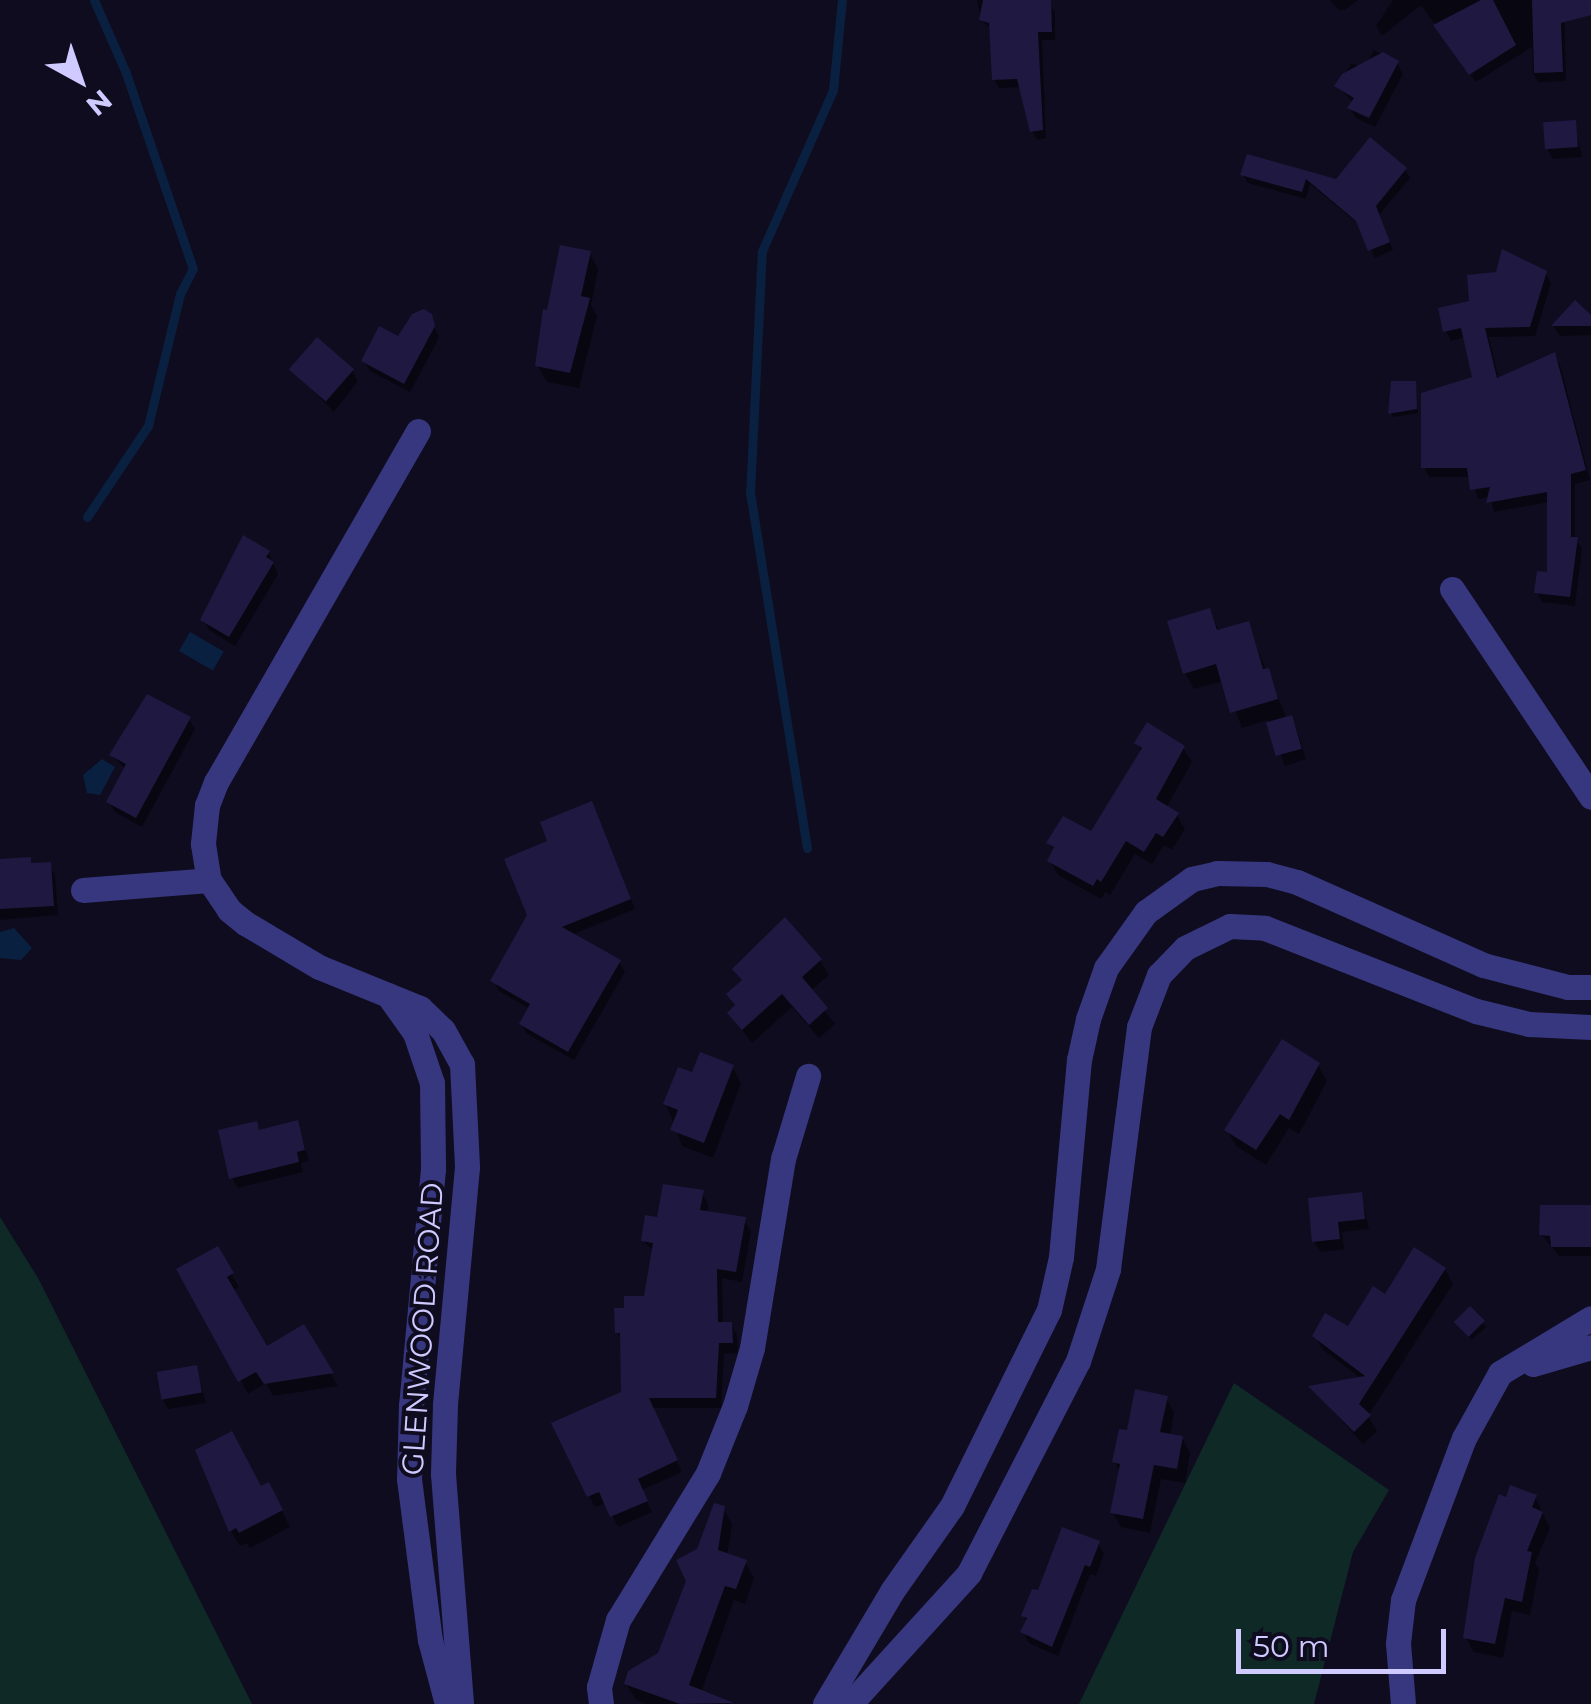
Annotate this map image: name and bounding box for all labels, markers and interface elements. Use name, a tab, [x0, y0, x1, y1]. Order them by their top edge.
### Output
north arrow	[30, 30, 130, 130]
text: N	[80, 83, 119, 123]
street label: GLENWOOD ROAD	[395, 1181, 451, 1477]
scale bar	[1241, 1609, 1451, 1671]
text: 50 m	[1253, 1628, 1330, 1665]

